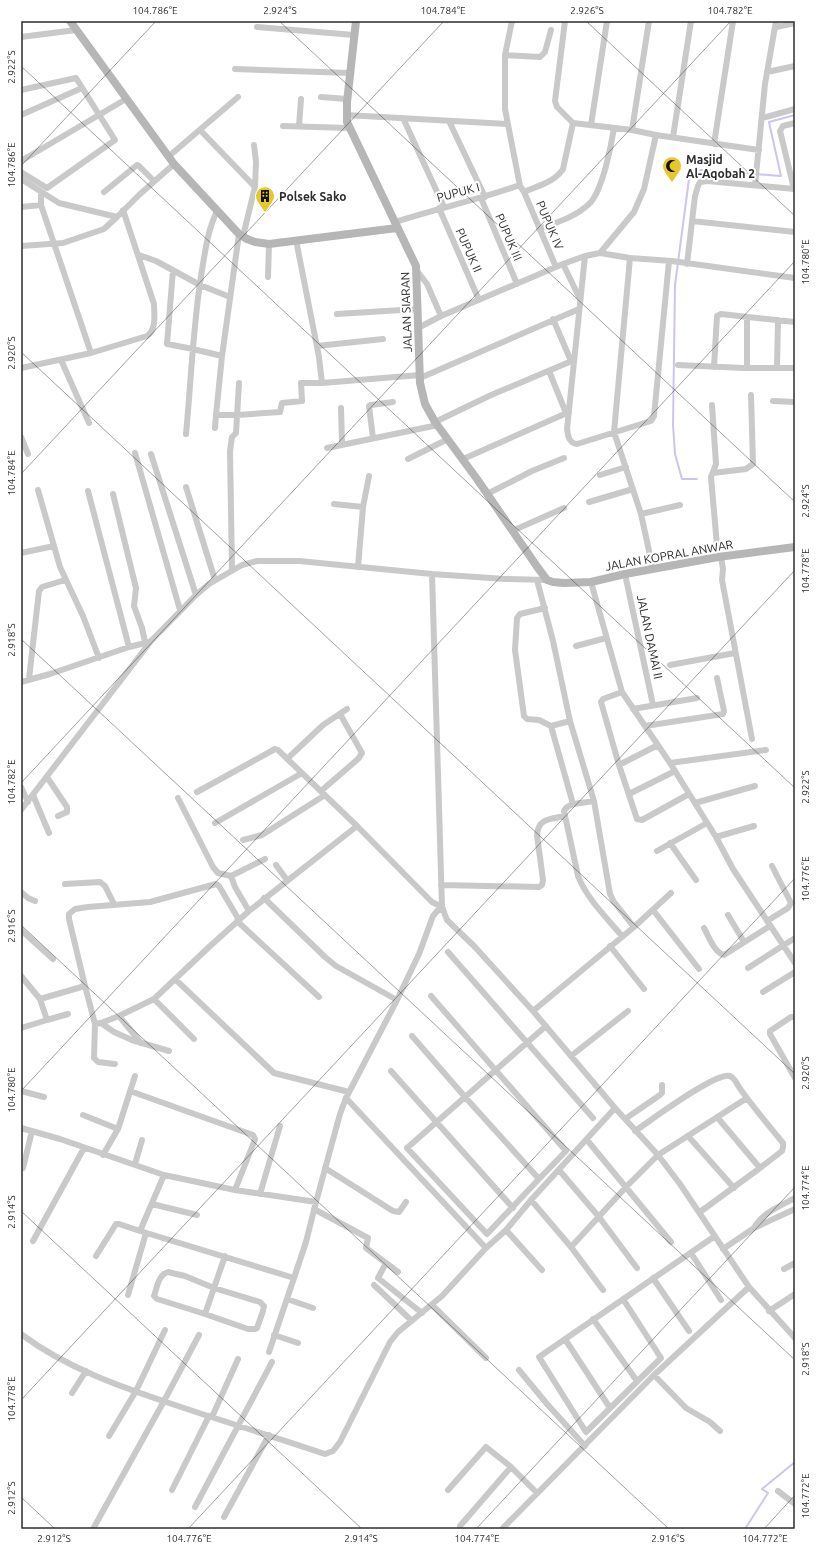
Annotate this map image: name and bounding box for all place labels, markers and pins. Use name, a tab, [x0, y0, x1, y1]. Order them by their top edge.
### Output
place label: Masjid Al-Aqobah 2	[686, 153, 755, 180]
mosque icon: Masjid Al-Aqobah 2	[661, 155, 683, 183]
building icon: Polsek Sako	[254, 185, 276, 213]
place label: Polsek Sako	[279, 190, 346, 203]

